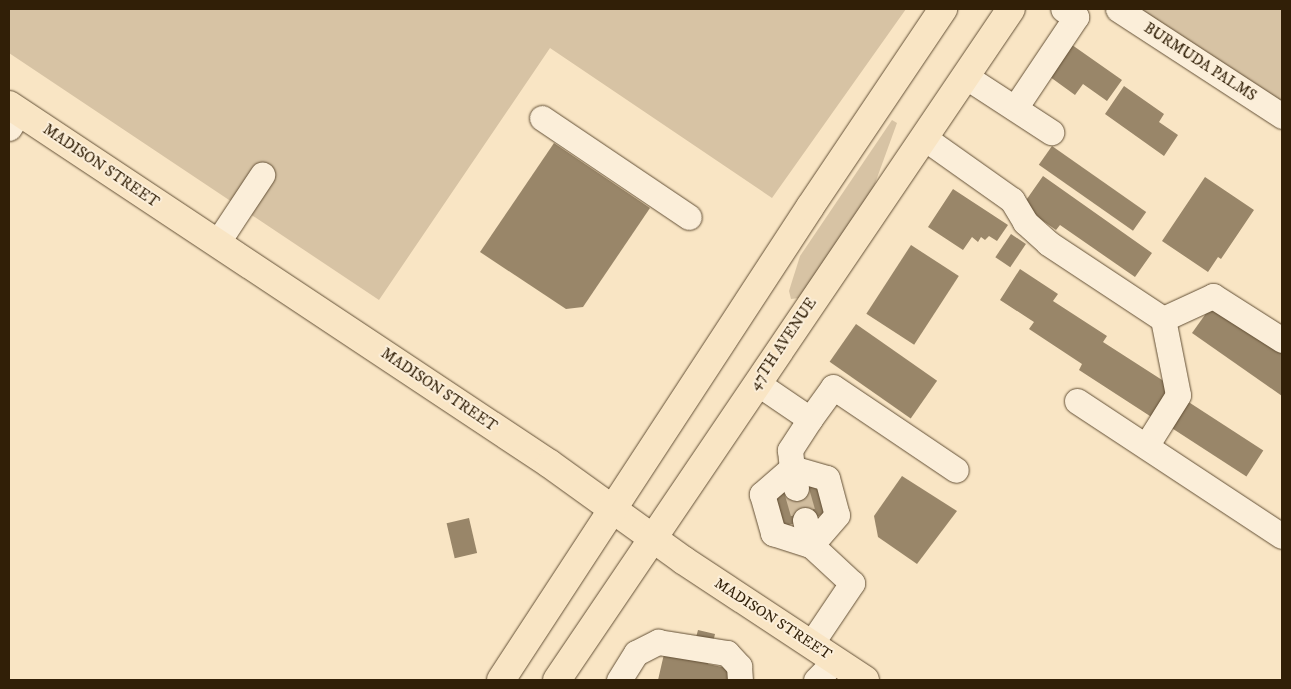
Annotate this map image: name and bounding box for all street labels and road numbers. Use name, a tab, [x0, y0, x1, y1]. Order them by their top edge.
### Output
street label: BURMUDA PALMS	[1140, 19, 1260, 105]
street label: MADISON STREET	[40, 120, 162, 212]
street label: 47TH AVENUE	[746, 295, 820, 393]
street label: MADISON STREET	[378, 344, 500, 436]
street label: MADISON STREET	[711, 574, 835, 664]

